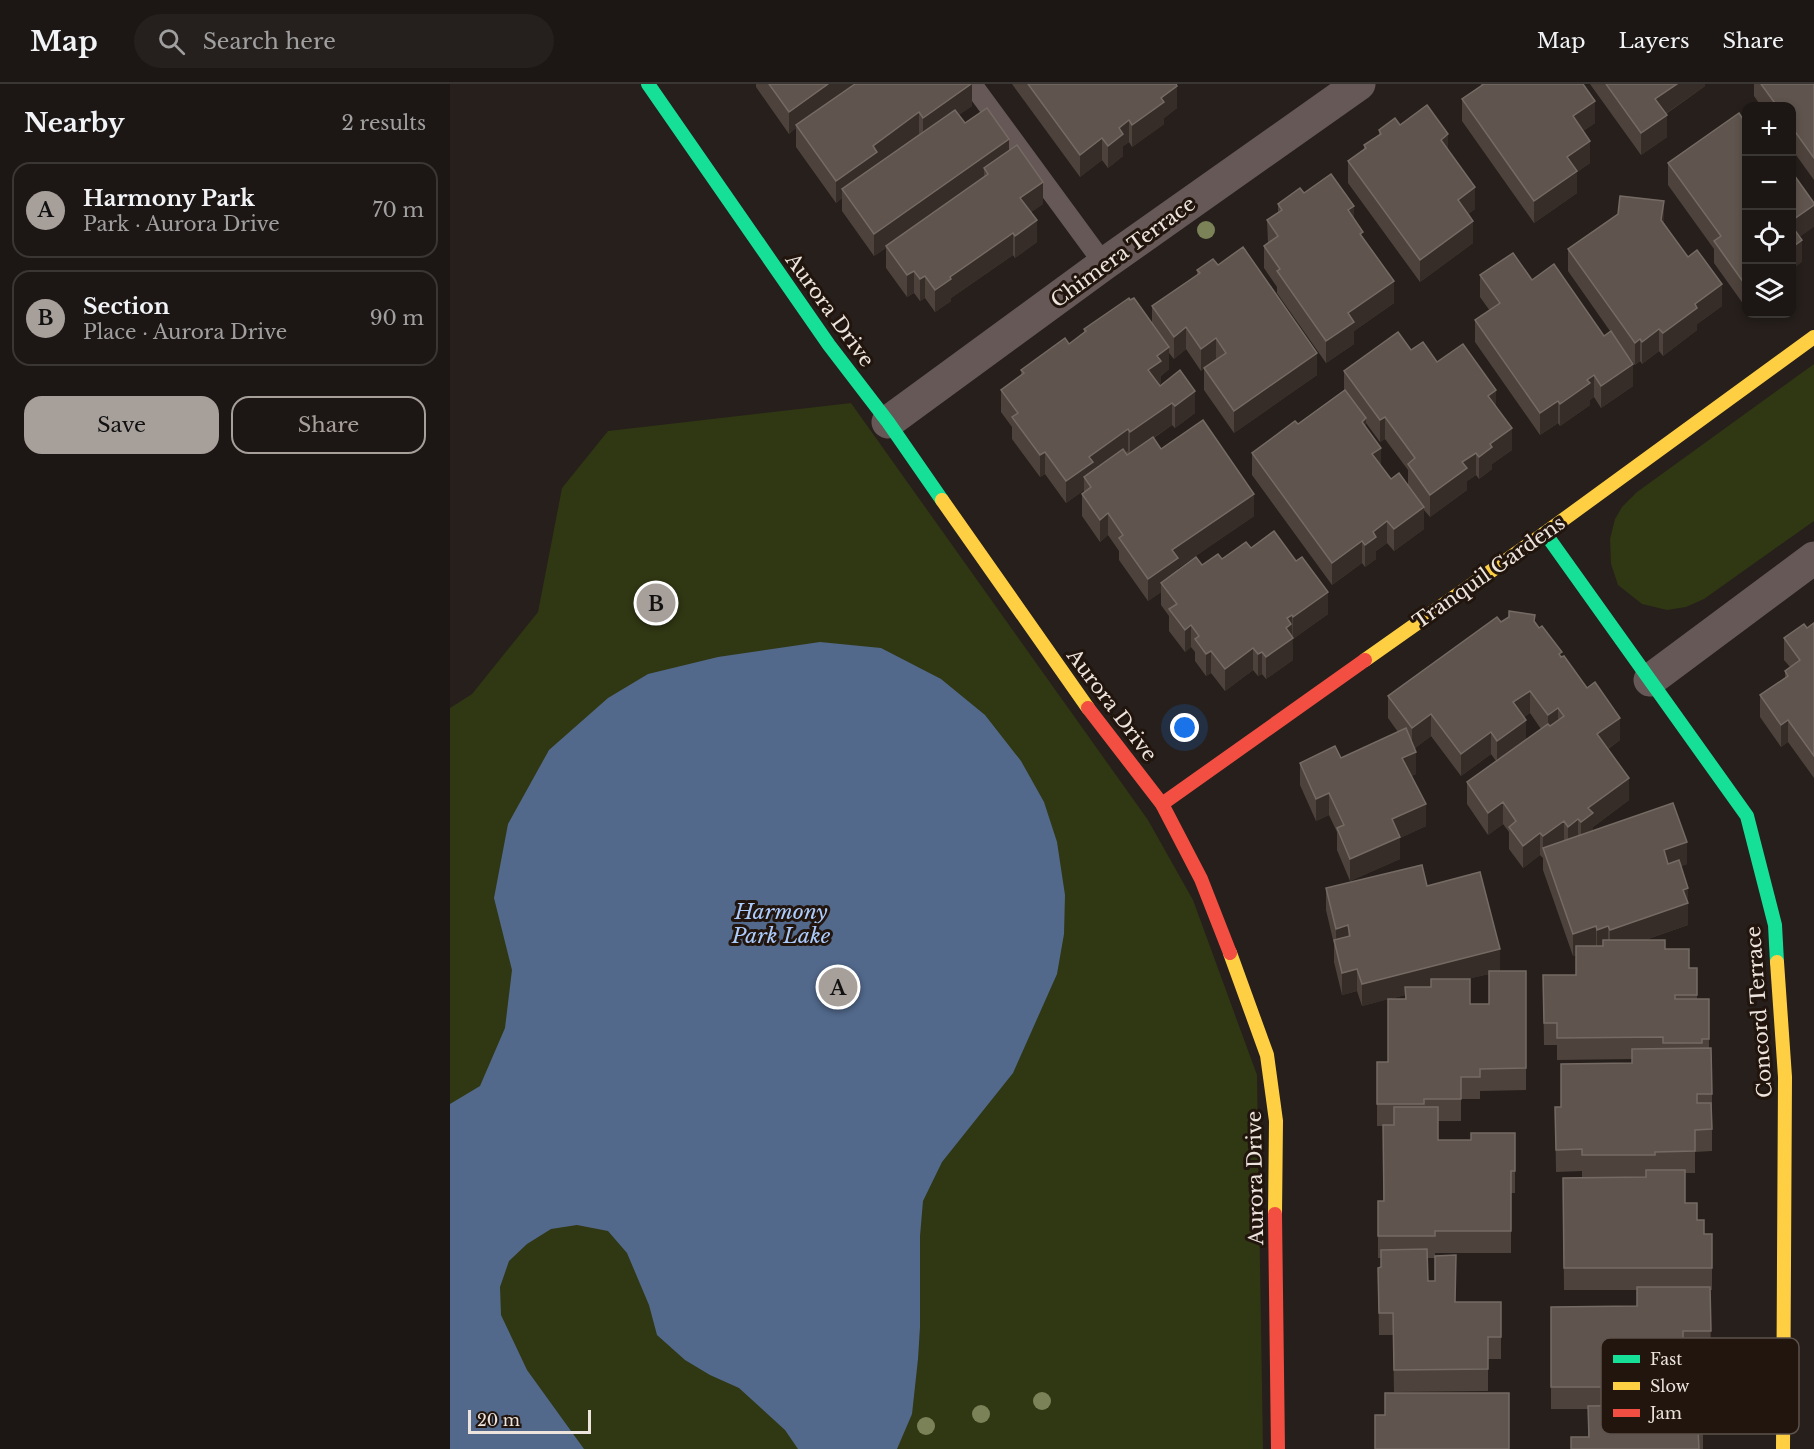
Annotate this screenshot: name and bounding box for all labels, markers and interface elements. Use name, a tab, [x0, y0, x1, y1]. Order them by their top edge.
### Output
search box	[134, 14, 554, 68]
text: Map	[30, 24, 98, 59]
icon: search	[155, 25, 188, 58]
text: Search here	[203, 28, 336, 55]
text: Map	[1537, 28, 1586, 54]
text: Layers	[1619, 28, 1690, 54]
text: Share	[1723, 28, 1784, 54]
map controls	[1742, 102, 1796, 318]
button: +	[1742, 102, 1796, 156]
text: Nearby	[24, 107, 125, 139]
text: 2 results	[342, 111, 426, 135]
button: −	[1742, 156, 1796, 210]
text: Harmony Park	[83, 185, 255, 212]
street label: Chimera Terrace	[1046, 192, 1200, 312]
text: A	[37, 198, 54, 222]
text: 70 m	[372, 198, 424, 222]
button: locate	[1742, 210, 1796, 264]
text: Park · Aurora Drive	[83, 212, 280, 236]
street label: Aurora Drive	[780, 248, 879, 371]
button: layers	[1742, 264, 1796, 318]
text: Section	[83, 293, 170, 320]
text: B	[38, 306, 53, 330]
text: 90 m	[370, 306, 424, 330]
text: Place · Aurora Drive	[83, 320, 287, 344]
button: Save	[24, 396, 219, 454]
button: Share	[231, 396, 426, 454]
street label: Tranquil Gardens	[1408, 510, 1570, 634]
pin: B	[636, 580, 676, 626]
street label: Aurora Drive	[1061, 643, 1162, 766]
your location	[1170, 713, 1199, 742]
water label: Harmony Park Lake	[731, 899, 831, 949]
street label: Concord Terrace	[1741, 925, 1777, 1099]
pin: A	[818, 964, 858, 1010]
street label: Aurora Drive	[1242, 1111, 1268, 1246]
legend	[1601, 1338, 1799, 1434]
text: Fast	[1650, 1349, 1682, 1369]
text: Slow	[1650, 1376, 1690, 1396]
text: Jam	[1648, 1403, 1682, 1423]
scale bar	[468, 1407, 591, 1434]
text: 20 m	[477, 1410, 520, 1430]

